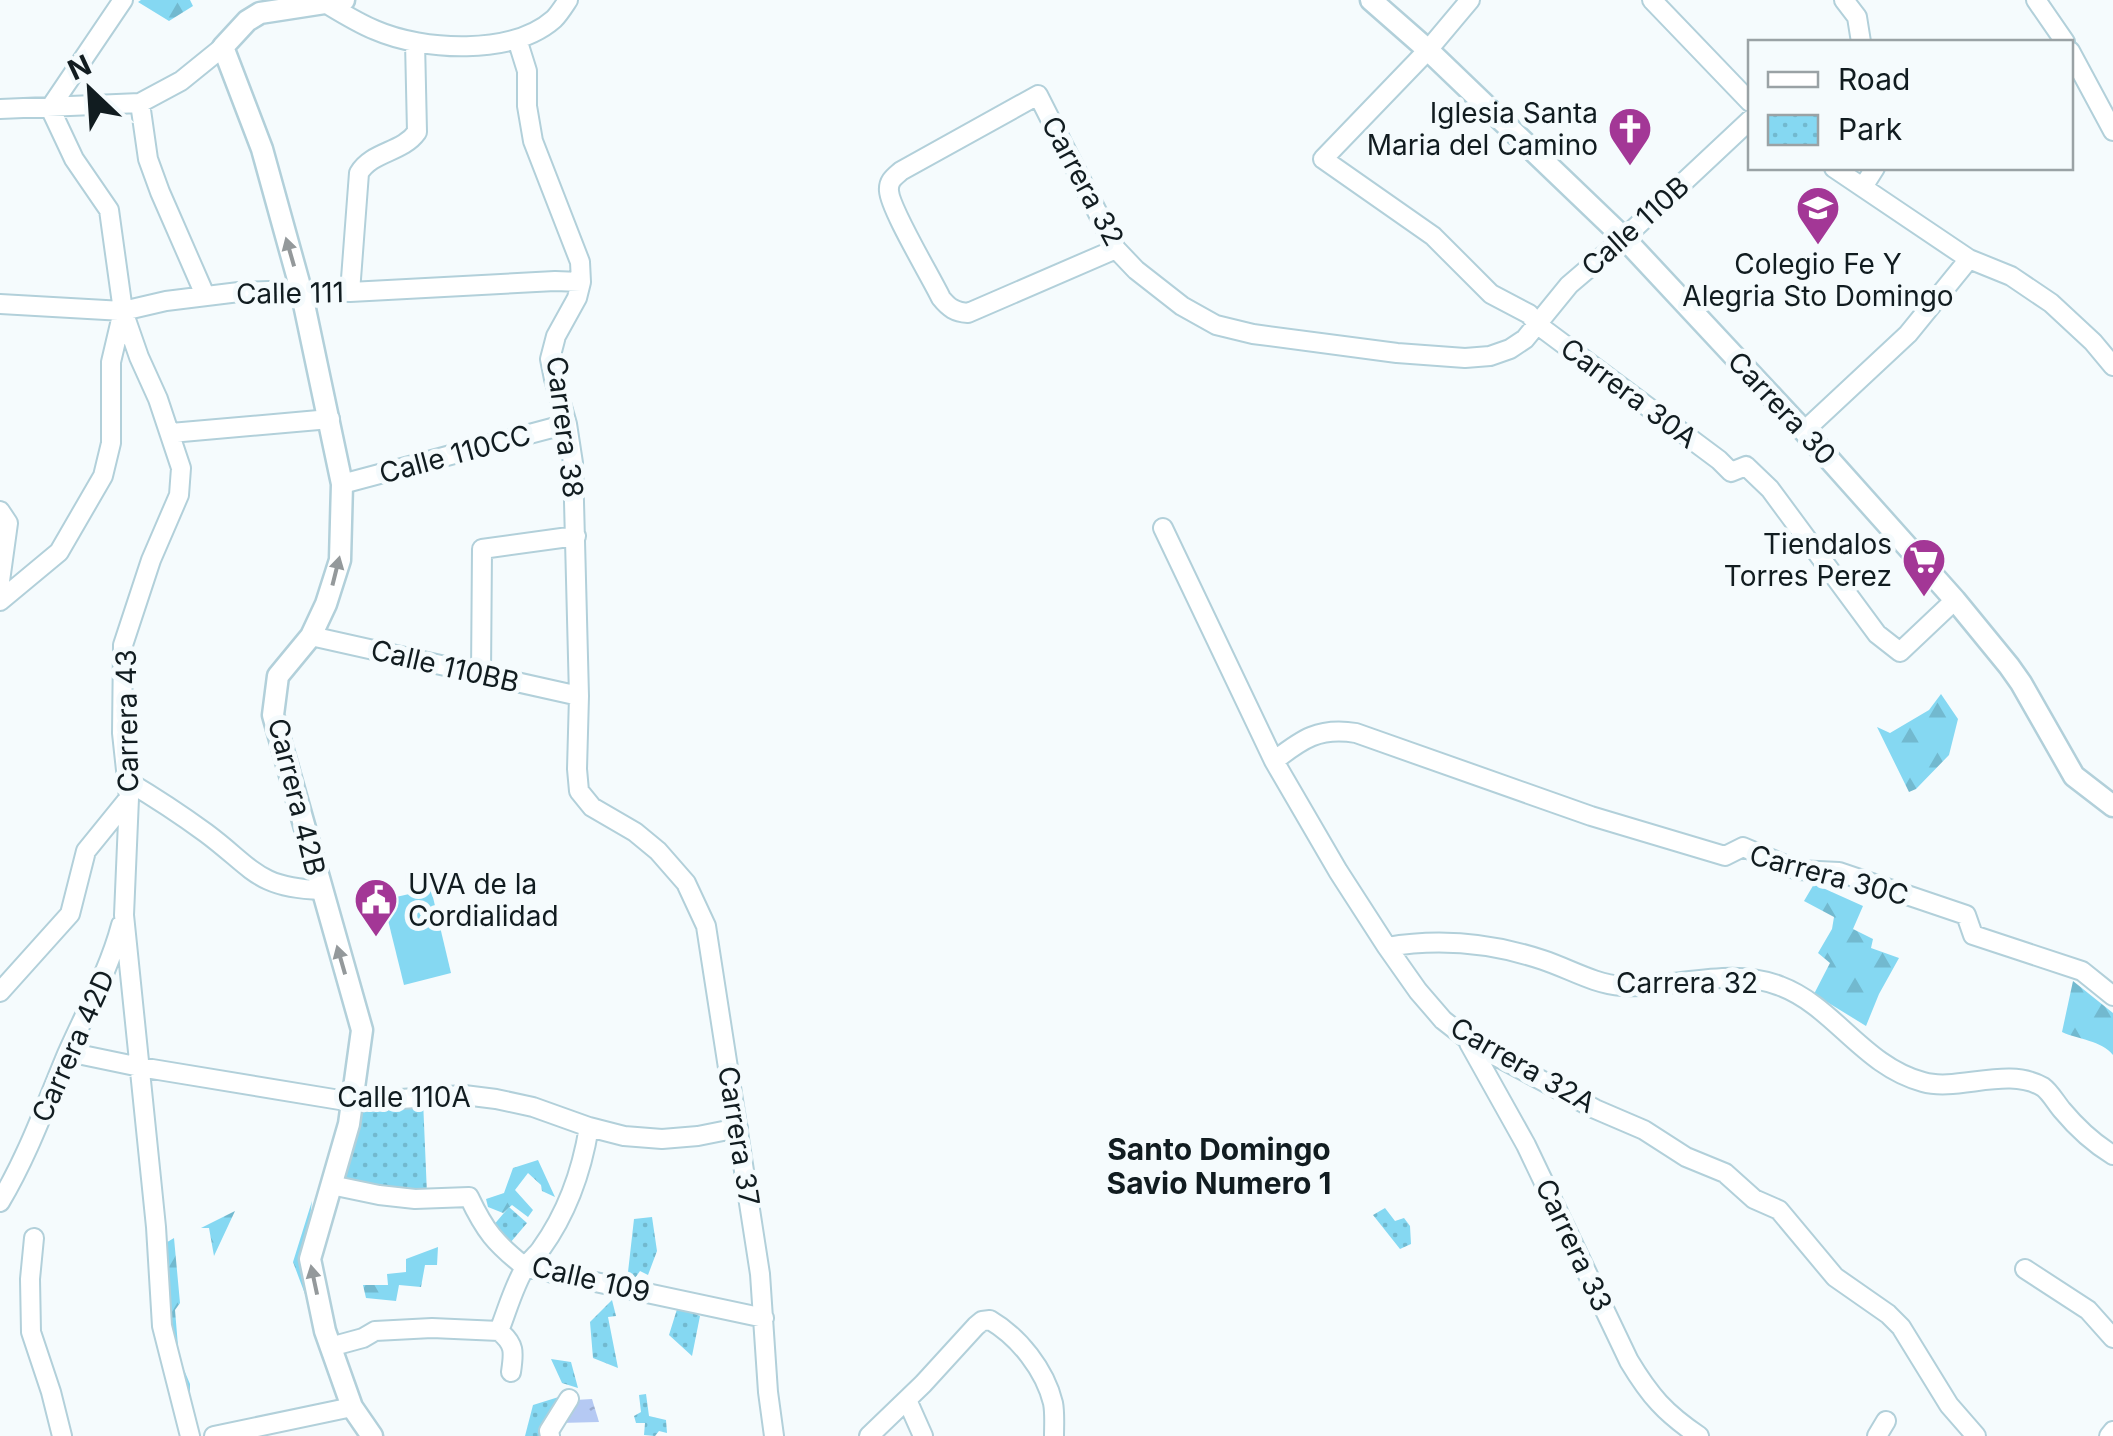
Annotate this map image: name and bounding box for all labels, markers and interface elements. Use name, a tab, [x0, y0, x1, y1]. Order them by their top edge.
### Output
north arrow	[40, 40, 140, 140]
legend	[1748, 40, 2073, 170]
text: N	[63, 47, 96, 87]
text: Road	[1838, 61, 1910, 97]
place label: Iglesia Santa Maria del Camino	[1367, 96, 1598, 162]
church icon: Iglesia Santa Maria del Camino	[1607, 106, 1653, 167]
street label: Carrera 32	[1035, 110, 1131, 252]
text: Park	[1838, 111, 1903, 147]
street label: Calle 110B	[1574, 169, 1696, 283]
school or university icon: Colegio Fe Y Alegria Sto Domingo	[1795, 185, 1841, 246]
one-way arrow	[282, 236, 298, 267]
place label: Colegio Fe Y Alegria Sto Domingo	[1682, 247, 1954, 313]
street label: Calle 111	[236, 275, 344, 311]
street label: Carrera 30A	[1554, 331, 1704, 455]
street label: Carrera 30	[1721, 344, 1843, 472]
street label: Carrera 38	[539, 354, 591, 500]
street label: Calle 110CC	[376, 417, 534, 491]
place label: Tiendalos Torres Perez	[1724, 527, 1892, 593]
supermarket icon: Tiendalos Torres Perez	[1901, 537, 1947, 598]
one-way arrow	[328, 555, 344, 586]
street label: Calle 110BB	[368, 632, 522, 700]
street label: Carrera 43	[109, 649, 145, 793]
street label: Carrera 42B	[261, 715, 333, 879]
street label: Carrera 30C	[1746, 837, 1912, 913]
place label: UVA de la Cordialidad	[408, 867, 559, 933]
public building icon: UVA de la Cordialidad	[353, 877, 399, 938]
one-way arrow	[333, 944, 348, 975]
street label: Carrera 42D	[24, 965, 122, 1127]
street label: Carrera 32	[1616, 966, 1758, 1000]
street label: Carrera 32A	[1445, 1010, 1601, 1120]
street label: Carrera 37	[711, 1064, 767, 1208]
street label: Calle 110A	[337, 1080, 471, 1114]
district label: Santo Domingo Savio Numero 1	[1107, 1131, 1331, 1201]
street label: Carrera 33	[1529, 1173, 1619, 1317]
street label: Calle 109	[529, 1249, 653, 1309]
one-way arrow	[306, 1264, 322, 1295]

